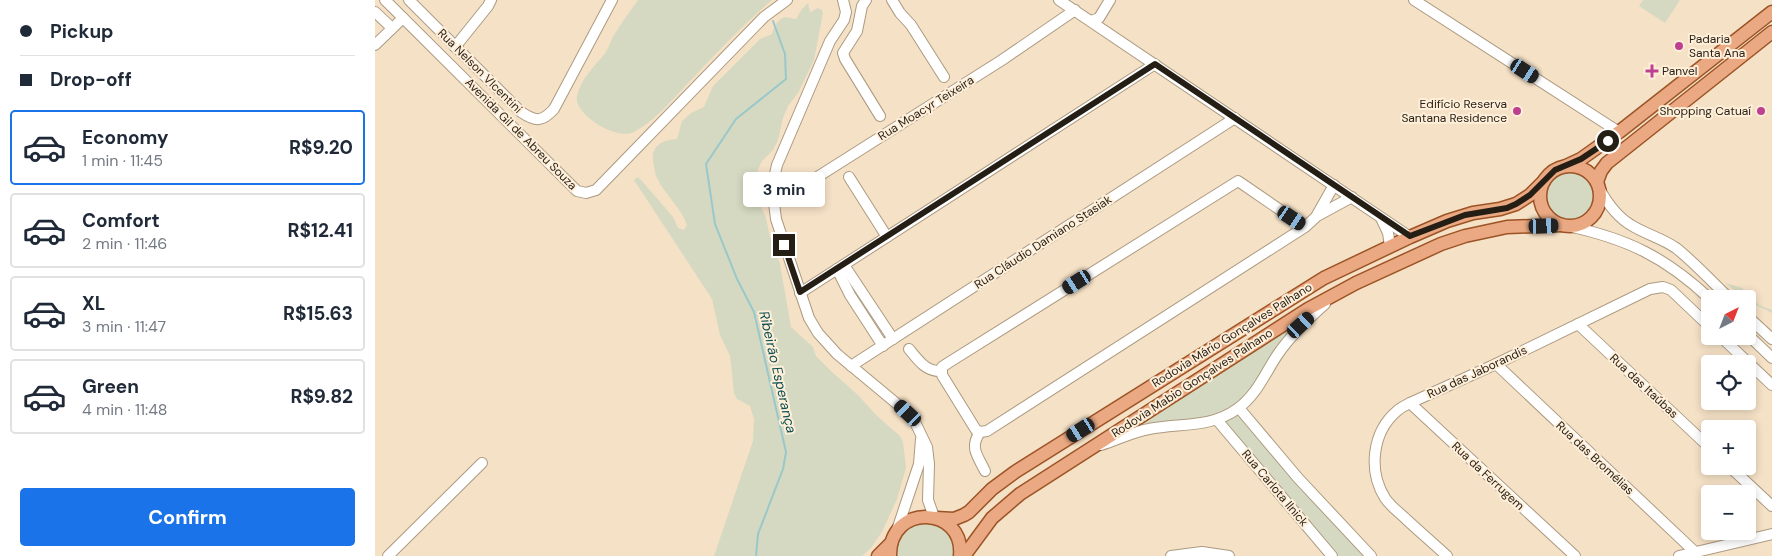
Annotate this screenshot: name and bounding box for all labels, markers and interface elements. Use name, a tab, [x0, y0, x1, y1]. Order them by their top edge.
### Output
text: Pickup	[50, 19, 114, 44]
street label: Rua Nelson VIcentini	[434, 25, 526, 117]
place label: Padaria Santa Ana	[1689, 31, 1745, 61]
marker: Padaria Santa Ana	[1673, 40, 1685, 52]
car	[1508, 57, 1541, 85]
place label: Panvel	[1662, 63, 1698, 79]
marker: Panvel	[1646, 65, 1658, 77]
text: Drop-off	[50, 67, 132, 92]
street label: Rua Moacyr Teixeira	[875, 72, 977, 144]
street label: Avenida Gil de Abreu Souza	[462, 75, 580, 193]
place label: Edifício Reserva Santana Residence	[1401, 96, 1507, 126]
place label: Shopping Catuaí	[1660, 103, 1751, 119]
marker: Edifício Reserva Santana Residence	[1511, 105, 1523, 117]
marker: Shopping Catuaí	[1755, 105, 1767, 117]
icon: car	[22, 125, 67, 170]
text: Economy	[82, 125, 169, 150]
route start	[1597, 130, 1619, 152]
text: R$9.20	[289, 135, 353, 160]
text: 1 min · 11:45	[82, 150, 163, 171]
callout: 3 min	[743, 172, 825, 208]
text: 3 min	[763, 179, 805, 200]
street label: Rua Cláudio Damiano Stasiak	[971, 191, 1115, 293]
car	[1275, 203, 1308, 233]
icon: car	[22, 208, 67, 253]
text: Comfort	[82, 208, 160, 233]
text: R$12.41	[288, 218, 353, 243]
car	[1528, 218, 1559, 234]
text: 2 min · 11:46	[82, 233, 167, 254]
route end	[773, 234, 795, 256]
car	[1060, 268, 1093, 296]
street label: Rodovia Mário Gonçalves Palhano	[1149, 279, 1315, 391]
north arrow	[1701, 290, 1756, 345]
map controls	[1701, 290, 1756, 540]
icon: car	[22, 291, 67, 336]
text: XL	[82, 291, 105, 316]
text: R$15.63	[283, 301, 353, 326]
water label: Ribeirão Esperança	[755, 309, 801, 435]
car	[1284, 309, 1317, 341]
text: 3 min · 11:47	[82, 316, 166, 337]
street label: Rodovia Mabio Gonçalves Palhano	[1108, 325, 1276, 441]
street label: Rua das Jaborandis	[1424, 342, 1530, 402]
street label: Rua das Itaúbas	[1606, 350, 1682, 422]
button: locate	[1701, 355, 1756, 410]
icon: car	[22, 374, 67, 419]
text: Green	[82, 374, 139, 399]
text: R$9.82	[290, 384, 353, 409]
car	[891, 397, 924, 429]
text: 4 min · 11:48	[82, 399, 168, 420]
car	[1064, 416, 1097, 444]
street label: Rua das Bromélias	[1553, 418, 1637, 498]
button: +	[1701, 420, 1756, 475]
street label: Rua da Ferrugem	[1448, 438, 1528, 514]
street label: Rua Carlota Ilnick	[1238, 446, 1312, 530]
button: −	[1701, 485, 1756, 540]
button: Confirm	[20, 488, 355, 546]

